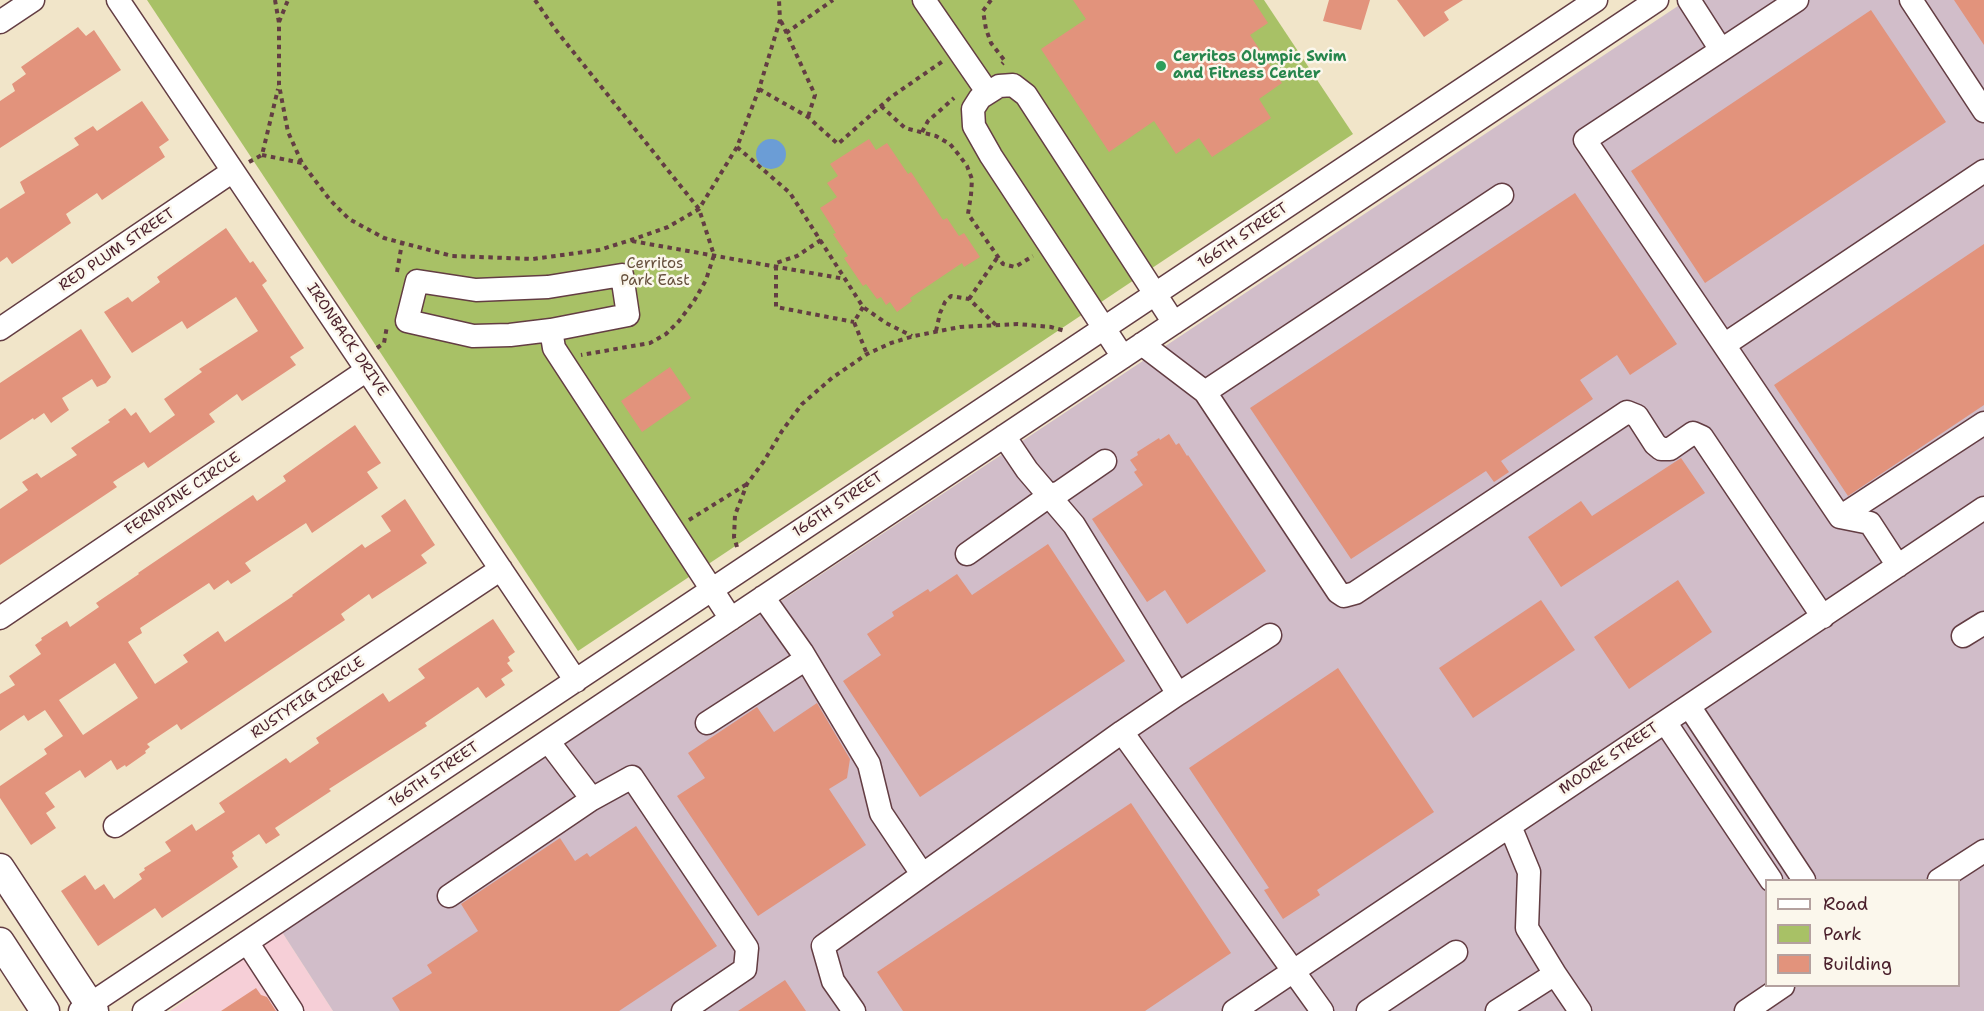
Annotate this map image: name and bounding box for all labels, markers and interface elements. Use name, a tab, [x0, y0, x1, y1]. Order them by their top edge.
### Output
place label: Cerritos Olympic Swim and Fitness Center	[1173, 48, 1346, 83]
marker: Cerritos Olympic Swim and Fitness Center	[1154, 59, 1168, 73]
street label: 166TH STREET	[1195, 199, 1291, 273]
street label: RED PLUM STREET	[56, 205, 178, 295]
park label: Cerritos Park East	[620, 255, 690, 290]
street label: IRONBACK DRIVE	[303, 280, 391, 400]
street label: FERNPINE CIRCLE	[122, 449, 244, 539]
street label: 166TH STREET	[790, 468, 886, 542]
street label: RUSTYFIG CIRCLE	[248, 653, 368, 743]
street label: MOORE STREET	[1556, 719, 1662, 799]
street label: 166TH STREET	[386, 738, 482, 812]
legend	[1765, 879, 1960, 987]
text: Road	[1823, 892, 1868, 916]
text: Park	[1823, 922, 1862, 946]
text: Building	[1823, 952, 1892, 976]

